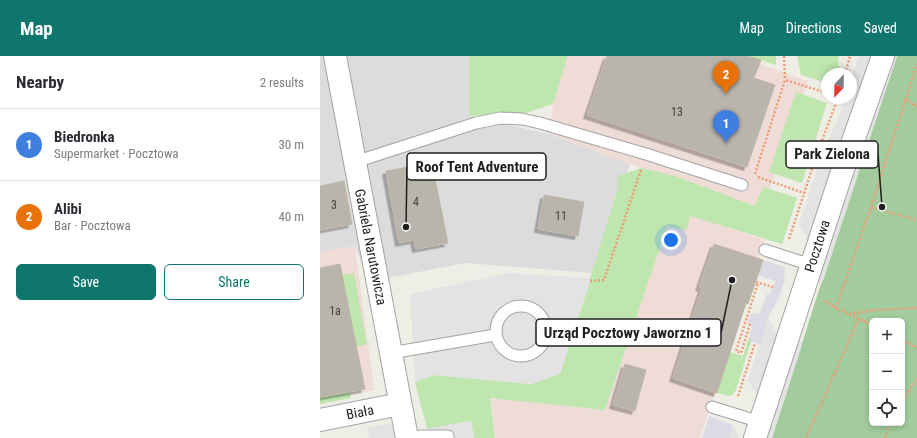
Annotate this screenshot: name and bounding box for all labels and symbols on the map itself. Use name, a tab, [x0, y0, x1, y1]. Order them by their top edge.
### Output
pin: 2	[713, 61, 739, 94]
north arrow	[821, 68, 857, 104]
house number: 13	[671, 105, 683, 119]
pin: 1	[713, 110, 739, 143]
callout: Park Zielona	[786, 141, 878, 168]
text: Park Zielona	[794, 145, 870, 163]
callout: Roof Tent Adventure	[407, 153, 546, 180]
text: Roof Tent Adventure	[416, 158, 538, 176]
street label: Gabriela Narutowicza	[352, 187, 390, 307]
house number: 4	[413, 195, 419, 209]
house number: 3	[331, 198, 337, 212]
house number: 11	[555, 209, 567, 223]
street label: Pocztowa	[801, 218, 833, 274]
your location	[661, 230, 681, 250]
house number: 1a	[329, 304, 341, 318]
callout: Urząd Pocztowy Jaworzno 1	[536, 319, 721, 346]
text: Urząd Pocztowy Jaworzno 1	[544, 324, 712, 342]
street label: Biała	[345, 401, 375, 423]

